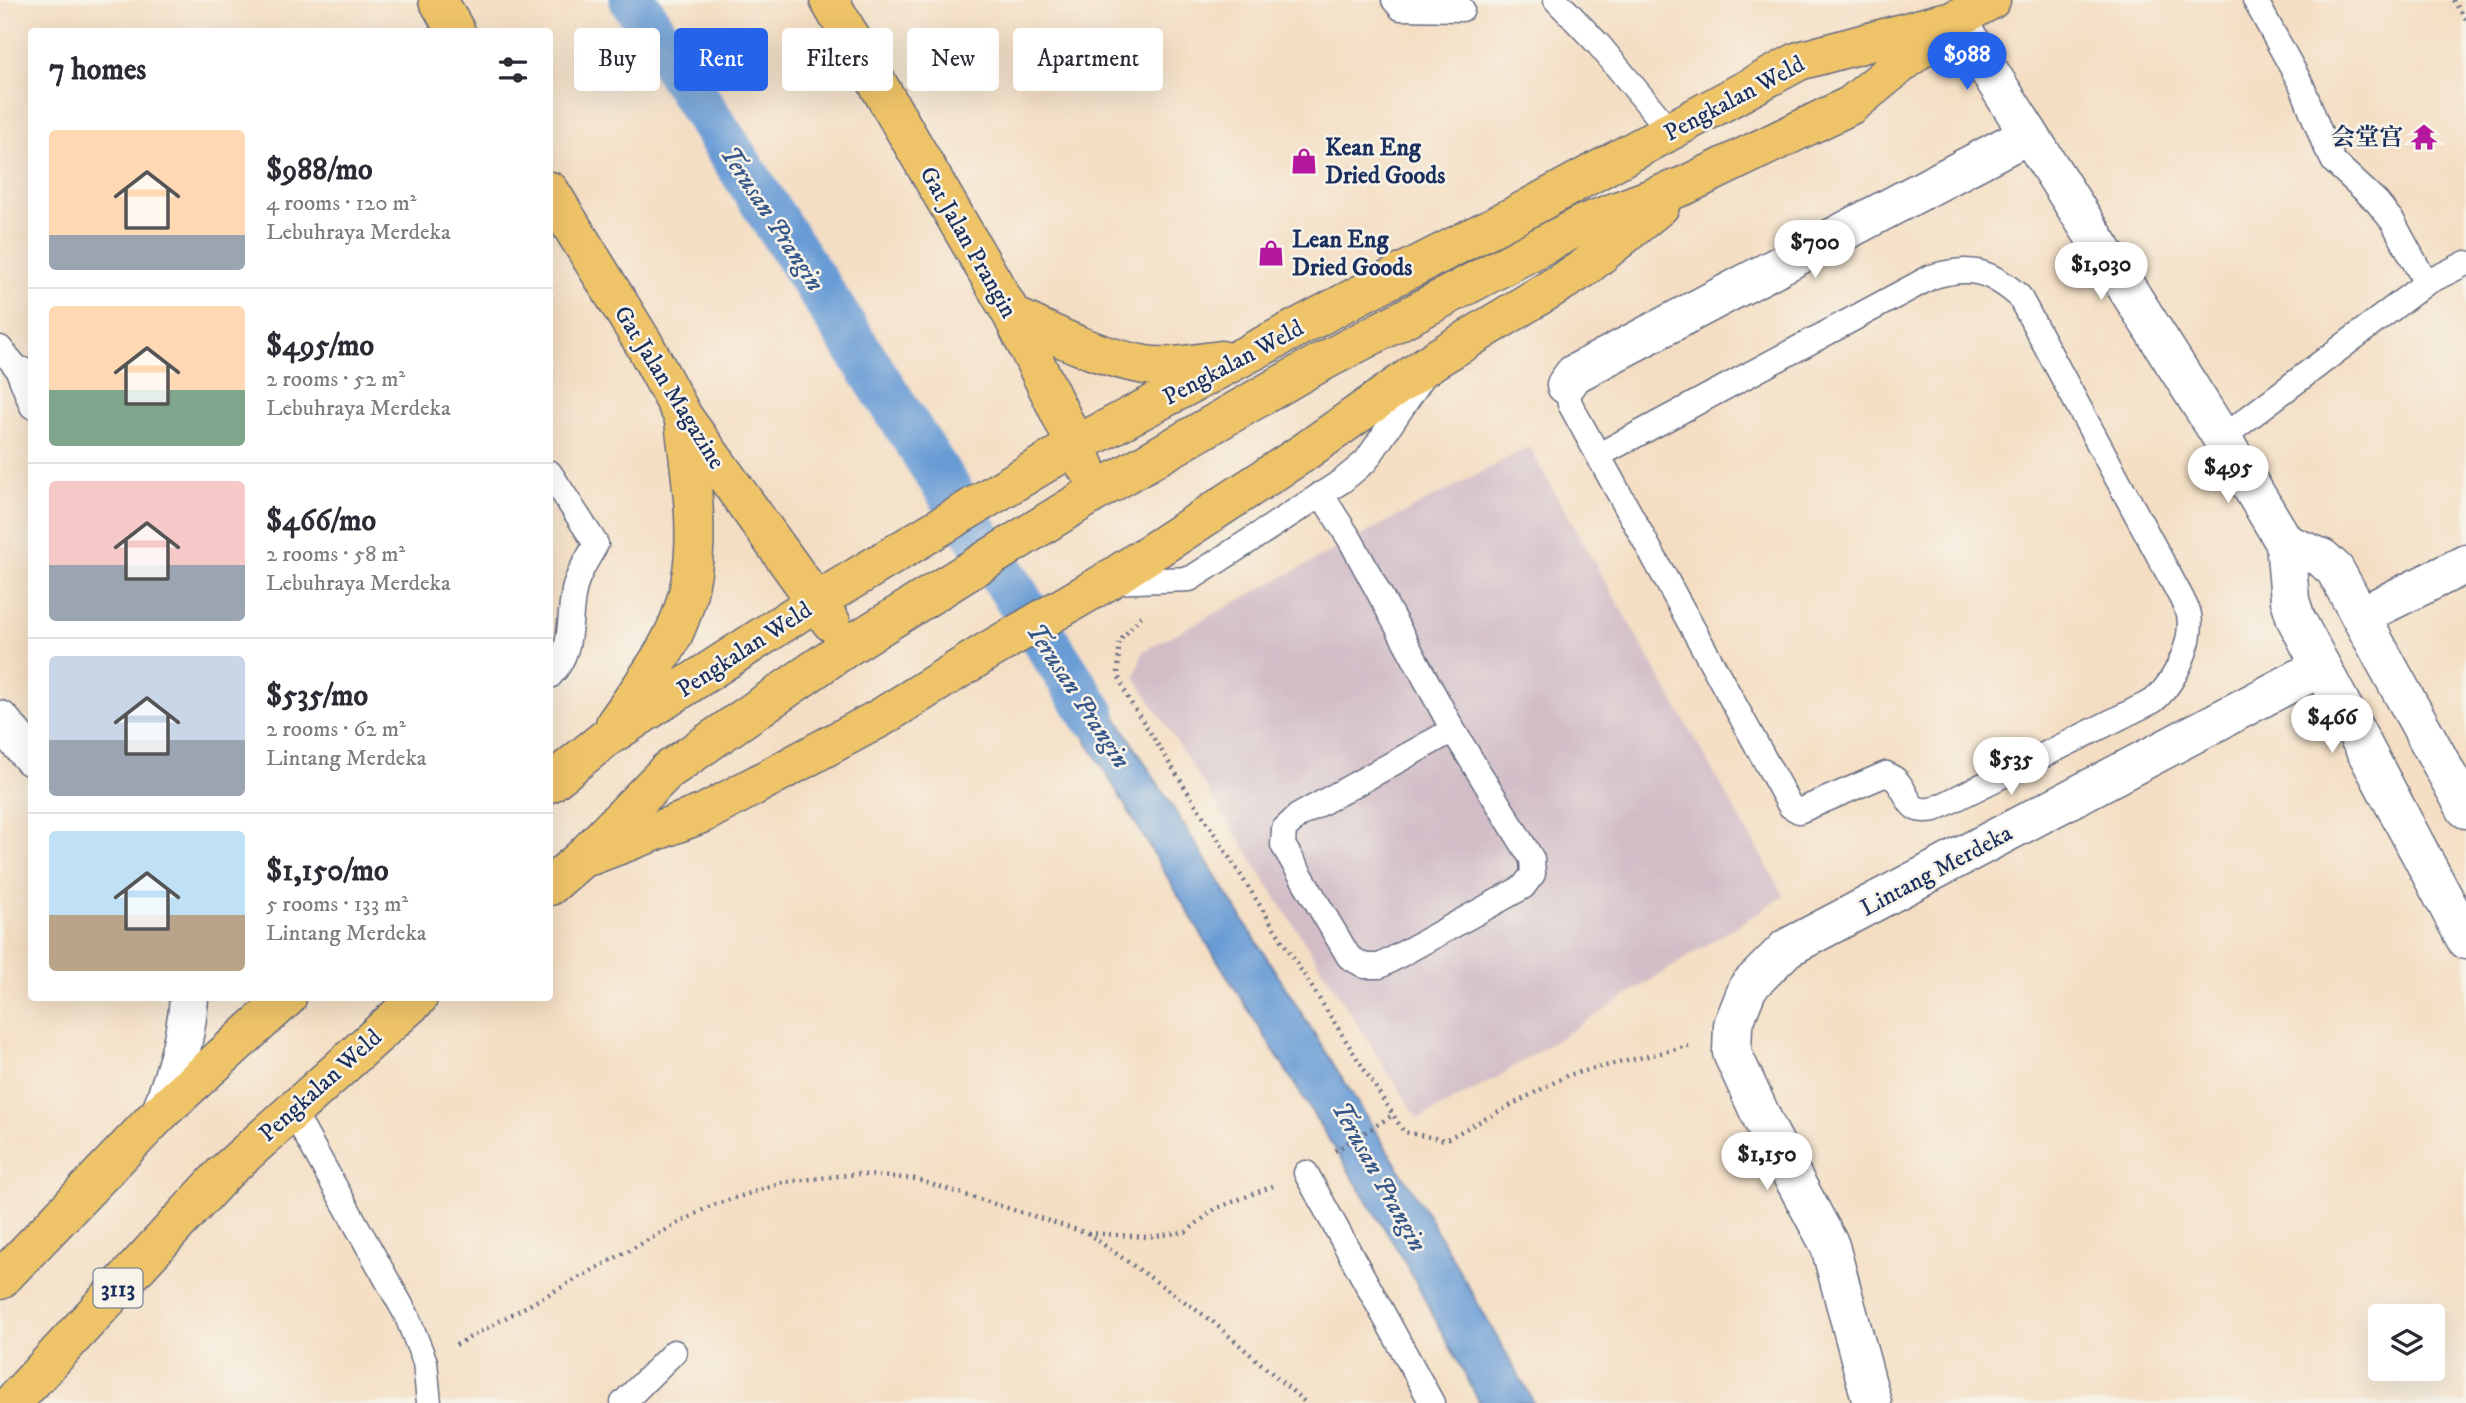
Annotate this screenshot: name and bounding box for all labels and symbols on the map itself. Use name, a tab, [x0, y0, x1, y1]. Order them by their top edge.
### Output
pin: $988	[1926, 32, 2008, 92]
street label: Pengkalan Weld	[1659, 49, 1810, 148]
temple icon: 会堂宫	[2409, 122, 2439, 152]
place label: 会堂宫	[2331, 123, 2403, 153]
place label: Kean Eng Dried Goods	[1325, 133, 1445, 191]
water label: Terusan Prangin	[712, 140, 831, 298]
shop icon: Kean Eng Dried Goods	[1289, 146, 1319, 176]
street label: Gat Jalan Prangin	[913, 161, 1024, 324]
pin: $700	[1774, 220, 1856, 280]
place label: Lean Eng Dried Goods	[1292, 225, 1412, 283]
shop icon: Lean Eng Dried Goods	[1256, 238, 1286, 268]
pin: $1,030	[2044, 243, 2158, 302]
street label: Gat Jalan Magazine	[607, 300, 731, 475]
street label: Pengkalan Weld	[1158, 313, 1309, 412]
pin: $495	[2187, 446, 2269, 505]
street label: Pengkalan Weld	[671, 595, 818, 705]
water label: Terusan Prangin	[1018, 617, 1137, 775]
pin: $466	[2291, 696, 2373, 755]
pin: $535	[1970, 738, 2052, 797]
street label: Lintang Merdeka	[1855, 818, 2018, 923]
street label: Pengkalan Weld	[253, 1023, 388, 1149]
water label: Terusan Prangin	[1324, 1096, 1434, 1258]
pin: $1,150	[1710, 1132, 1824, 1192]
road number: 3113	[94, 1268, 142, 1308]

